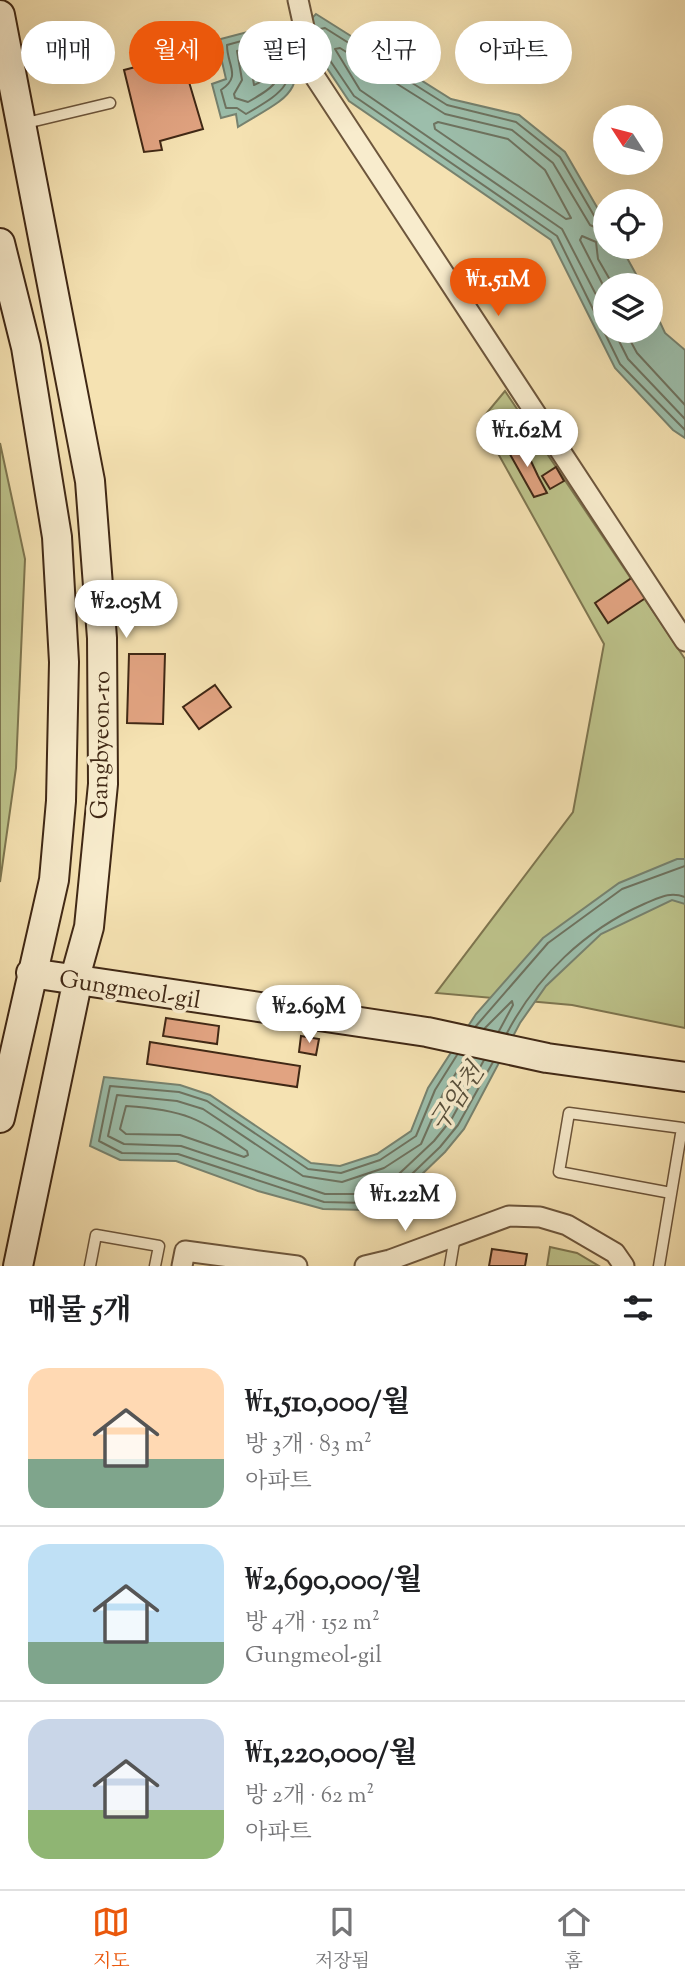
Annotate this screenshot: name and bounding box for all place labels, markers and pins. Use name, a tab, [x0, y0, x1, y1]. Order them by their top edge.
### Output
pin: ₩1.51M	[441, 258, 555, 318]
pin: ₩1.62M	[470, 410, 584, 469]
pin: ₩2.05M	[69, 580, 183, 640]
pin: ₩2.69M	[252, 986, 366, 1045]
pin: ₩1.22M	[348, 1174, 462, 1233]

